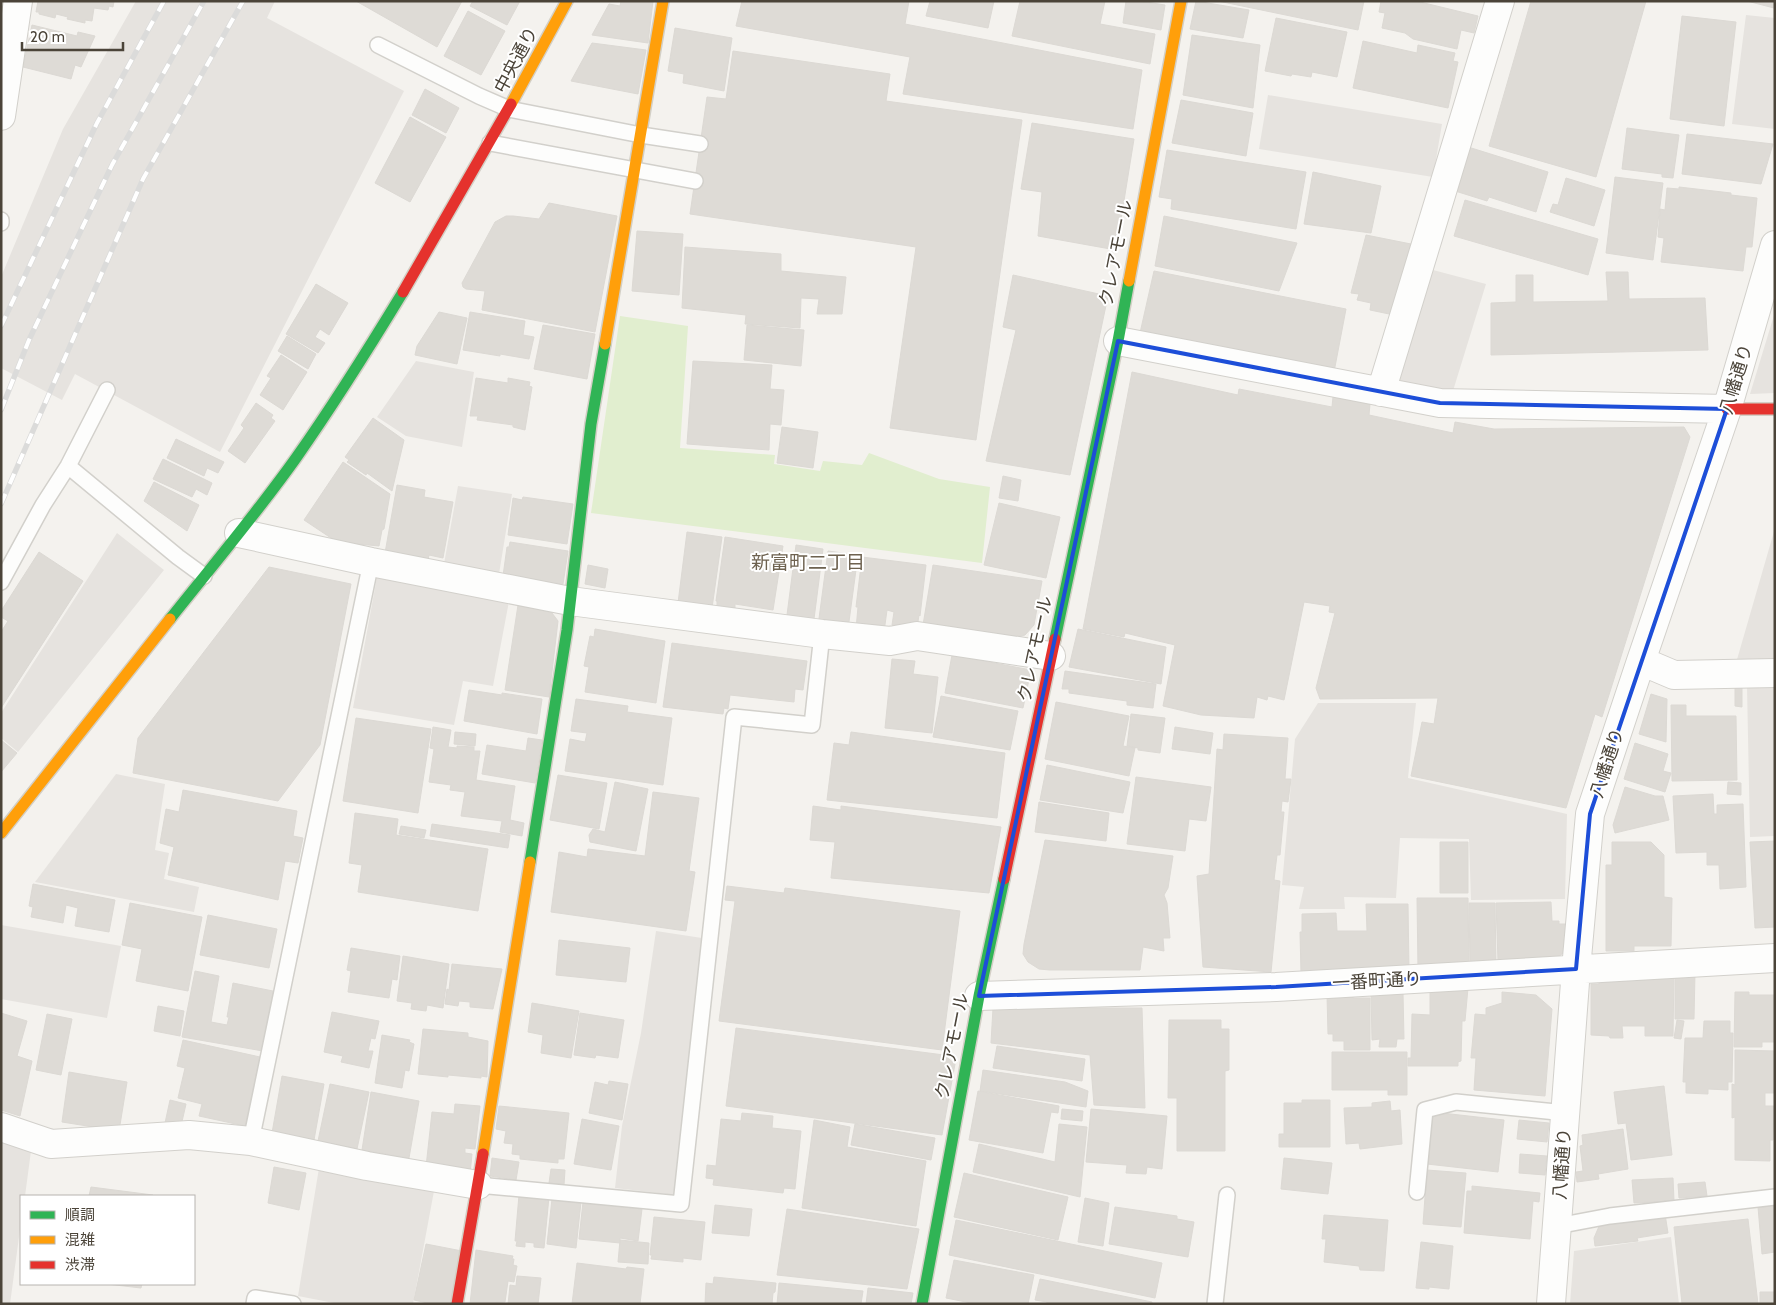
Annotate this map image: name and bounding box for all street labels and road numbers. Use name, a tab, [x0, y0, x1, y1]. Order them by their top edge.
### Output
street label: 中央通り	[489, 23, 543, 97]
street label: クレアモール	[1095, 198, 1137, 308]
street label: 八幡通り	[1715, 341, 1757, 417]
street label: クレアモール	[1013, 594, 1057, 704]
street label: 八幡通り	[1585, 725, 1629, 801]
street label: 一番町通り	[1331, 968, 1423, 994]
street label: クレアモール	[931, 991, 973, 1101]
street label: 八幡通り	[1549, 1127, 1575, 1201]

